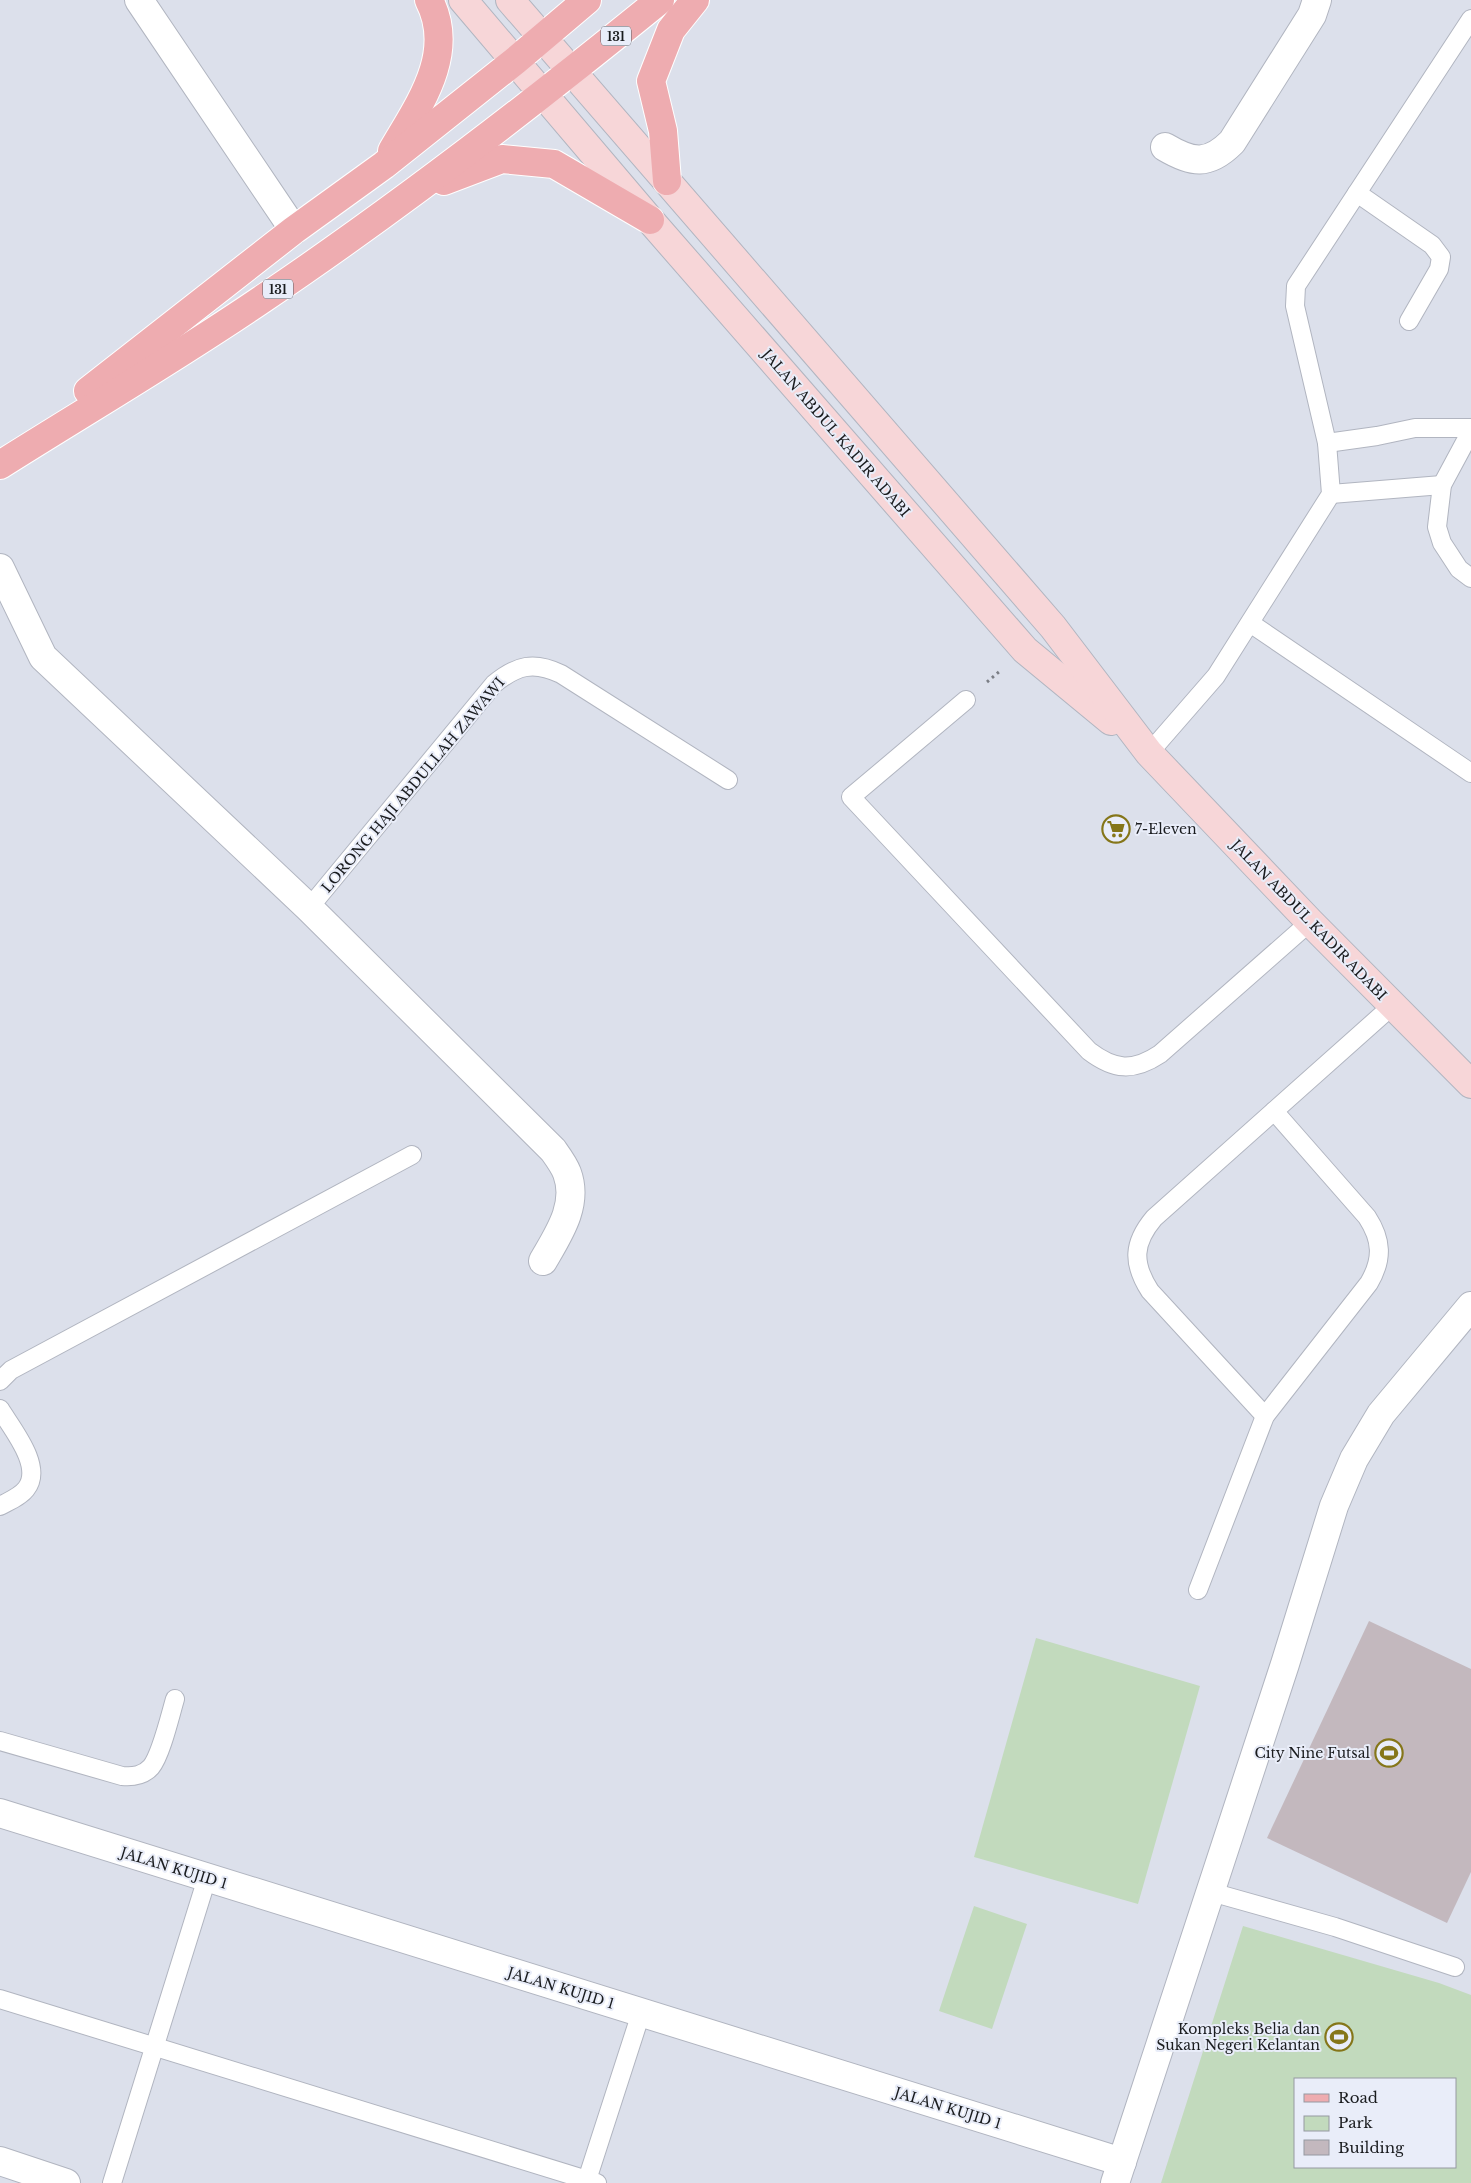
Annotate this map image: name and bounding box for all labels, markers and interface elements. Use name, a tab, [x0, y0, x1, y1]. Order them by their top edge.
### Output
road number: 131	[601, 27, 631, 46]
road number: 131	[263, 280, 293, 298]
street label: JALAN ABDUL KADIR ADABI	[757, 344, 914, 521]
street label: LORONG HAJI ABDULLAH ZAWAWI	[317, 673, 509, 896]
supermarket icon: 7-Eleven	[1101, 814, 1131, 844]
place label: 7-Eleven	[1135, 820, 1197, 838]
street label: JALAN ABDUL KADIR ADABI	[1226, 834, 1391, 1004]
sports icon: City Nine Futsal	[1374, 1738, 1404, 1768]
place label: City Nine Futsal	[1255, 1744, 1370, 1762]
street label: JALAN KUJID 1	[117, 1843, 230, 1893]
street label: JALAN KUJID 1	[504, 1963, 617, 2013]
place label: Kompleks Belia dan Sukan Negeri Kelantan	[1156, 2020, 1320, 2054]
sports icon: Kompleks Belia dan Sukan Negeri Kelantan	[1324, 2022, 1354, 2052]
legend	[1294, 2078, 1456, 2168]
street label: JALAN KUJID 1	[891, 2083, 1004, 2133]
text: Road	[1338, 2088, 1378, 2107]
text: Park	[1338, 2113, 1374, 2132]
text: Building	[1338, 2138, 1405, 2157]

